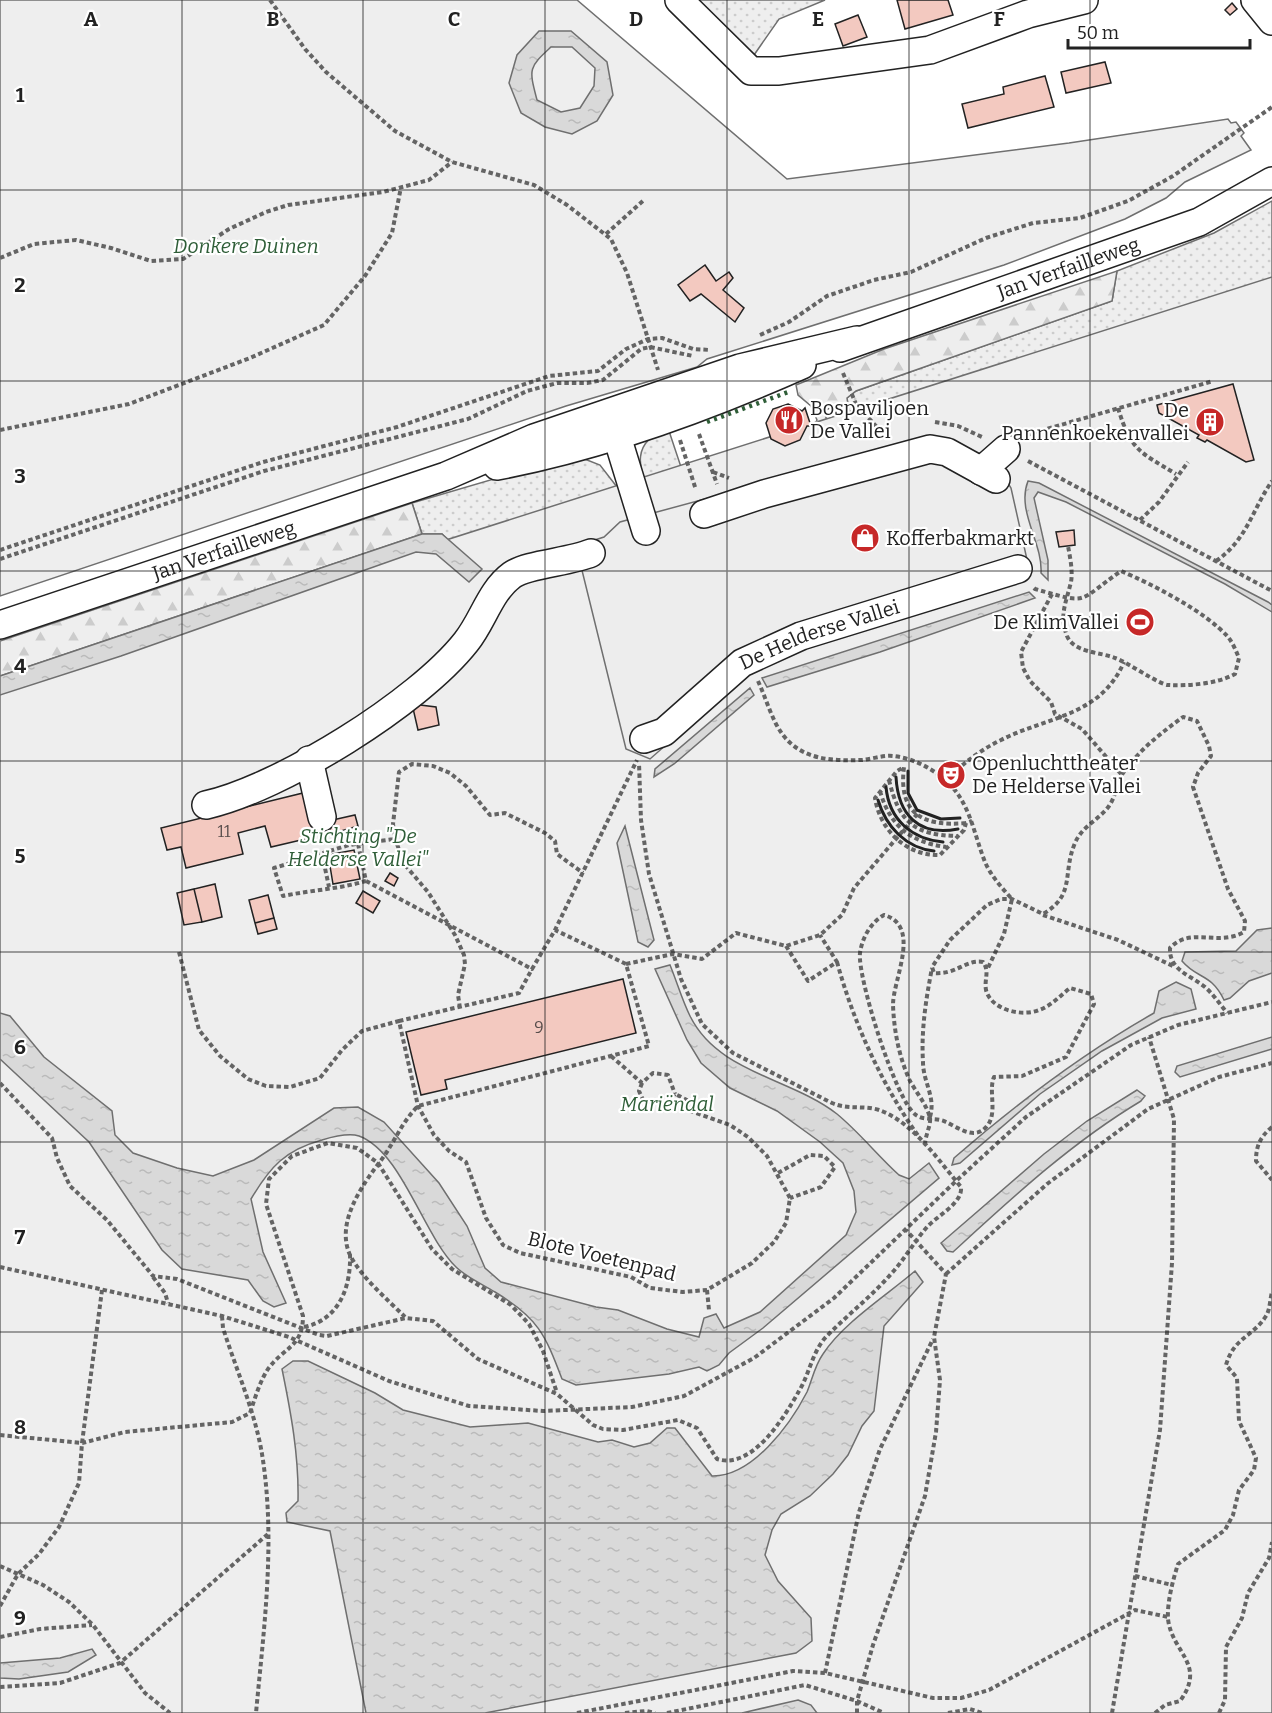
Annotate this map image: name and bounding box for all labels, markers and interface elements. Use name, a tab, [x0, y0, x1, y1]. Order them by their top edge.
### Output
text: A	[84, 7, 99, 31]
text: B	[267, 7, 280, 31]
text: C	[448, 7, 460, 31]
text: D	[629, 7, 643, 31]
text: E	[812, 7, 824, 31]
text: F	[993, 7, 1005, 31]
scale bar	[1068, 12, 1250, 50]
text: 50 m	[1077, 22, 1119, 44]
text: 1	[16, 83, 25, 107]
street label: Jan Verfailleweg	[993, 232, 1143, 304]
park label: Donkere Duinen	[173, 234, 319, 258]
text: 2	[14, 273, 26, 297]
place label: Bospaviljoen De Vallei	[810, 396, 929, 443]
place label: De Pannenkoekenvallei	[1001, 398, 1189, 445]
restaurant icon: Bospaviljoen De Vallei	[773, 404, 805, 436]
building icon: De Pannenkoekenvallei	[1194, 406, 1226, 438]
text: 3	[14, 464, 26, 488]
street label: Jan Verfailleweg	[148, 515, 298, 586]
shop icon: Kofferbakmarkt	[849, 522, 881, 554]
place label: Kofferbakmarkt	[886, 526, 1034, 550]
street label: De Helderse Vallei	[735, 594, 902, 675]
sports icon: De KlimVallei	[1124, 606, 1156, 638]
place label: De KlimVallei	[993, 610, 1119, 634]
text: 4	[14, 654, 26, 678]
place label: Openluchttheater De Helderse Vallei	[972, 751, 1141, 798]
theatre icon: Openluchttheater De Helderse Vallei	[935, 759, 967, 791]
house number: 11	[218, 822, 231, 841]
park label: Stichting "De Helderse Vallei"	[287, 824, 429, 871]
text: 5	[15, 844, 26, 868]
house number: 9	[534, 1018, 544, 1037]
text: 6	[14, 1035, 26, 1059]
park label: Mariëndal	[620, 1092, 714, 1116]
text: 7	[15, 1225, 26, 1249]
street label: Blote Voetenpad	[525, 1226, 679, 1286]
text: 8	[14, 1415, 26, 1439]
text: 9	[14, 1606, 26, 1630]

